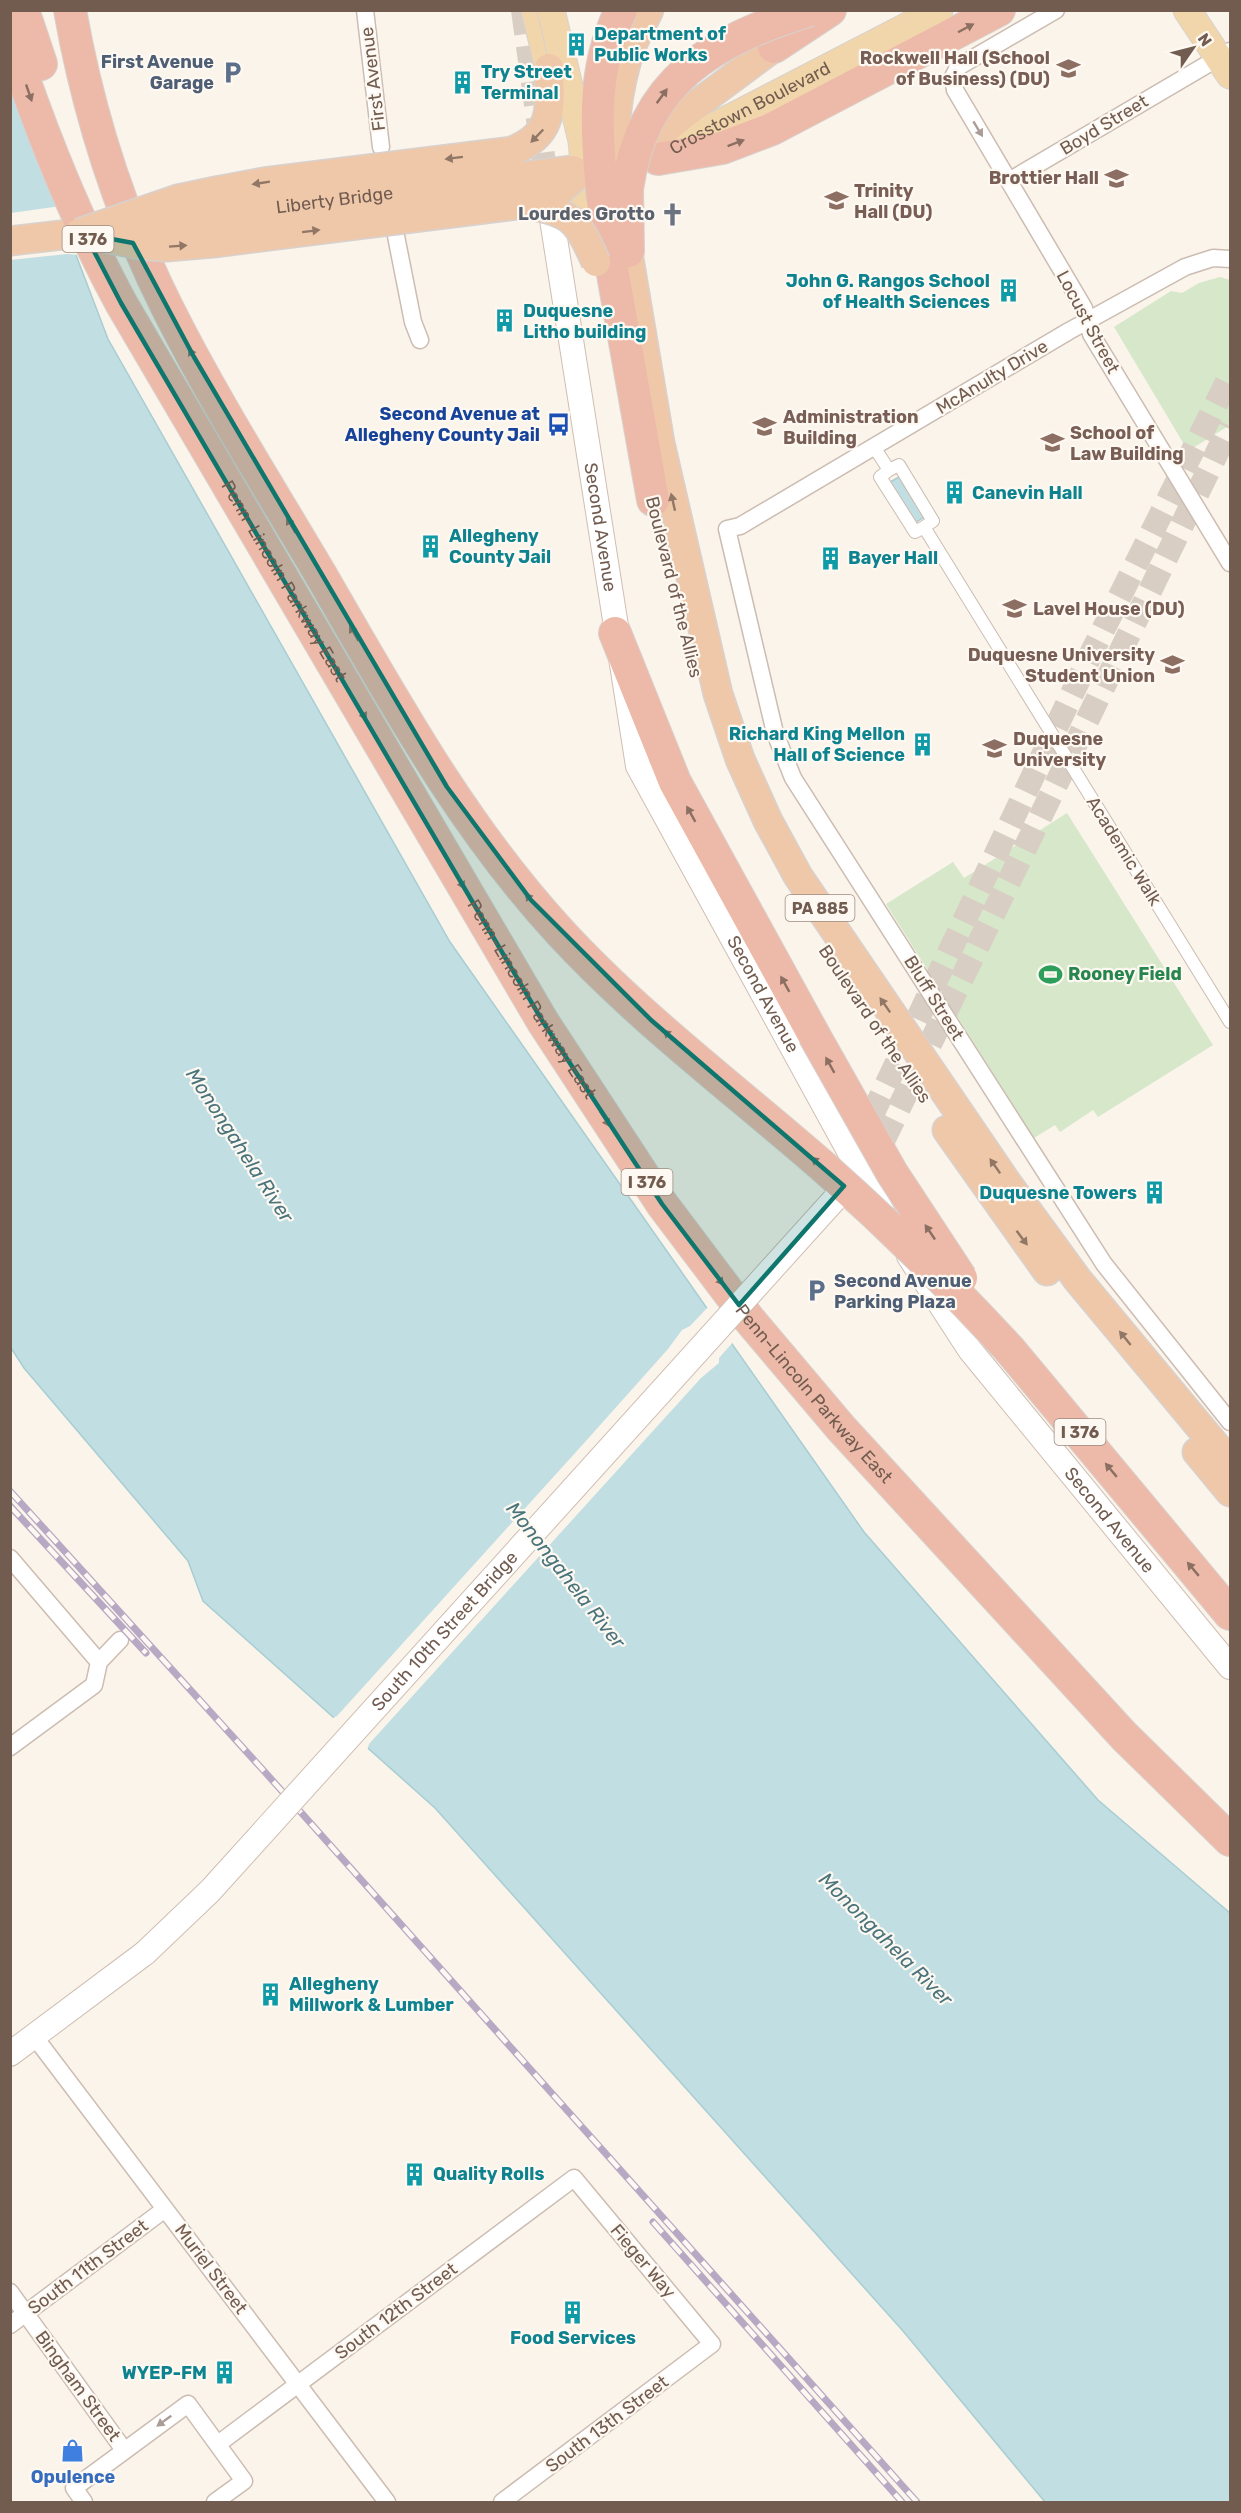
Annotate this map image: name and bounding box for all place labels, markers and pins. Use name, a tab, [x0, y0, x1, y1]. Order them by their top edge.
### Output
place label: Department of Public Works	[594, 23, 726, 66]
building icon: Department of Public Works	[563, 31, 589, 57]
place label: Rockwell Hall (School of Business) (DU)	[860, 47, 1050, 90]
place label: First Avenue Garage	[101, 51, 214, 94]
school or university icon: Rockwell Hall (School of Business) (DU)	[1055, 55, 1081, 81]
parking icon: First Avenue Garage	[219, 59, 245, 85]
place label: Try Street Terminal	[481, 61, 572, 104]
building icon: Try Street Terminal	[450, 69, 476, 95]
school or university icon: Brottier Hall	[1104, 165, 1130, 191]
place label: Brottier Hall	[989, 167, 1099, 189]
place label: Trinity Hall (DU)	[854, 180, 932, 223]
school or university icon: Trinity Hall (DU)	[823, 188, 849, 214]
church icon: Lourdes Grotto	[660, 201, 686, 227]
place label: Lourdes Grotto	[518, 203, 655, 225]
place label: John G. Rangos School of Health Sciences	[786, 270, 990, 313]
building icon: John G. Rangos School of Health Sciences	[995, 278, 1021, 304]
place label: Duquesne Litho building	[523, 300, 647, 343]
building icon: Duquesne Litho building	[492, 308, 518, 334]
place label: Second Avenue at Allegheny County Jail	[345, 403, 540, 446]
place label: Administration Building	[783, 406, 919, 449]
bus stop icon: Second Avenue at Allegheny County Jail	[545, 411, 571, 437]
school or university icon: Administration Building	[752, 414, 778, 440]
place label: School of Law Building	[1070, 422, 1184, 465]
school or university icon: School of Law Building	[1039, 430, 1065, 456]
building icon: Canevin Hall	[941, 480, 967, 506]
place label: Canevin Hall	[972, 482, 1083, 504]
place label: Allegheny County Jail	[449, 525, 551, 568]
building icon: Allegheny County Jail	[418, 533, 444, 559]
building icon: Bayer Hall	[817, 545, 843, 571]
place label: Bayer Hall	[848, 547, 938, 569]
school or university icon: Lavel House (DU)	[1002, 596, 1028, 622]
place label: Lavel House (DU)	[1033, 598, 1185, 620]
place label: Duquesne University Student Union	[968, 644, 1155, 687]
school or university icon: Duquesne University Student Union	[1160, 652, 1186, 678]
place label: Richard King Mellon Hall of Science	[729, 723, 905, 766]
place label: Duquesne University	[1013, 728, 1106, 771]
building icon: Richard King Mellon Hall of Science	[910, 731, 936, 757]
school or university icon: Duquesne University	[982, 736, 1008, 762]
sports icon: Rooney Field	[1037, 961, 1063, 987]
place label: Rooney Field	[1068, 963, 1182, 985]
building icon: Duquesne Towers	[1142, 1180, 1168, 1206]
place label: Duquesne Towers	[979, 1182, 1137, 1204]
place label: Second Avenue Parking Plaza	[834, 1270, 972, 1313]
parking icon: Second Avenue Parking Plaza	[803, 1278, 829, 1304]
place label: Allegheny Millwork & Lumber	[289, 1973, 454, 2016]
building icon: Allegheny Millwork & Lumber	[258, 1981, 284, 2007]
building icon: Quality Rolls	[402, 2161, 428, 2187]
place label: Quality Rolls	[433, 2163, 544, 2185]
building icon: Food Services	[560, 2299, 586, 2325]
place label: Food Services	[510, 2327, 636, 2349]
building icon: WYEP-FM	[212, 2360, 238, 2386]
place label: WYEP-FM	[122, 2362, 207, 2384]
shop icon: Opulence	[60, 2438, 86, 2464]
place label: Opulence	[31, 2466, 116, 2488]

